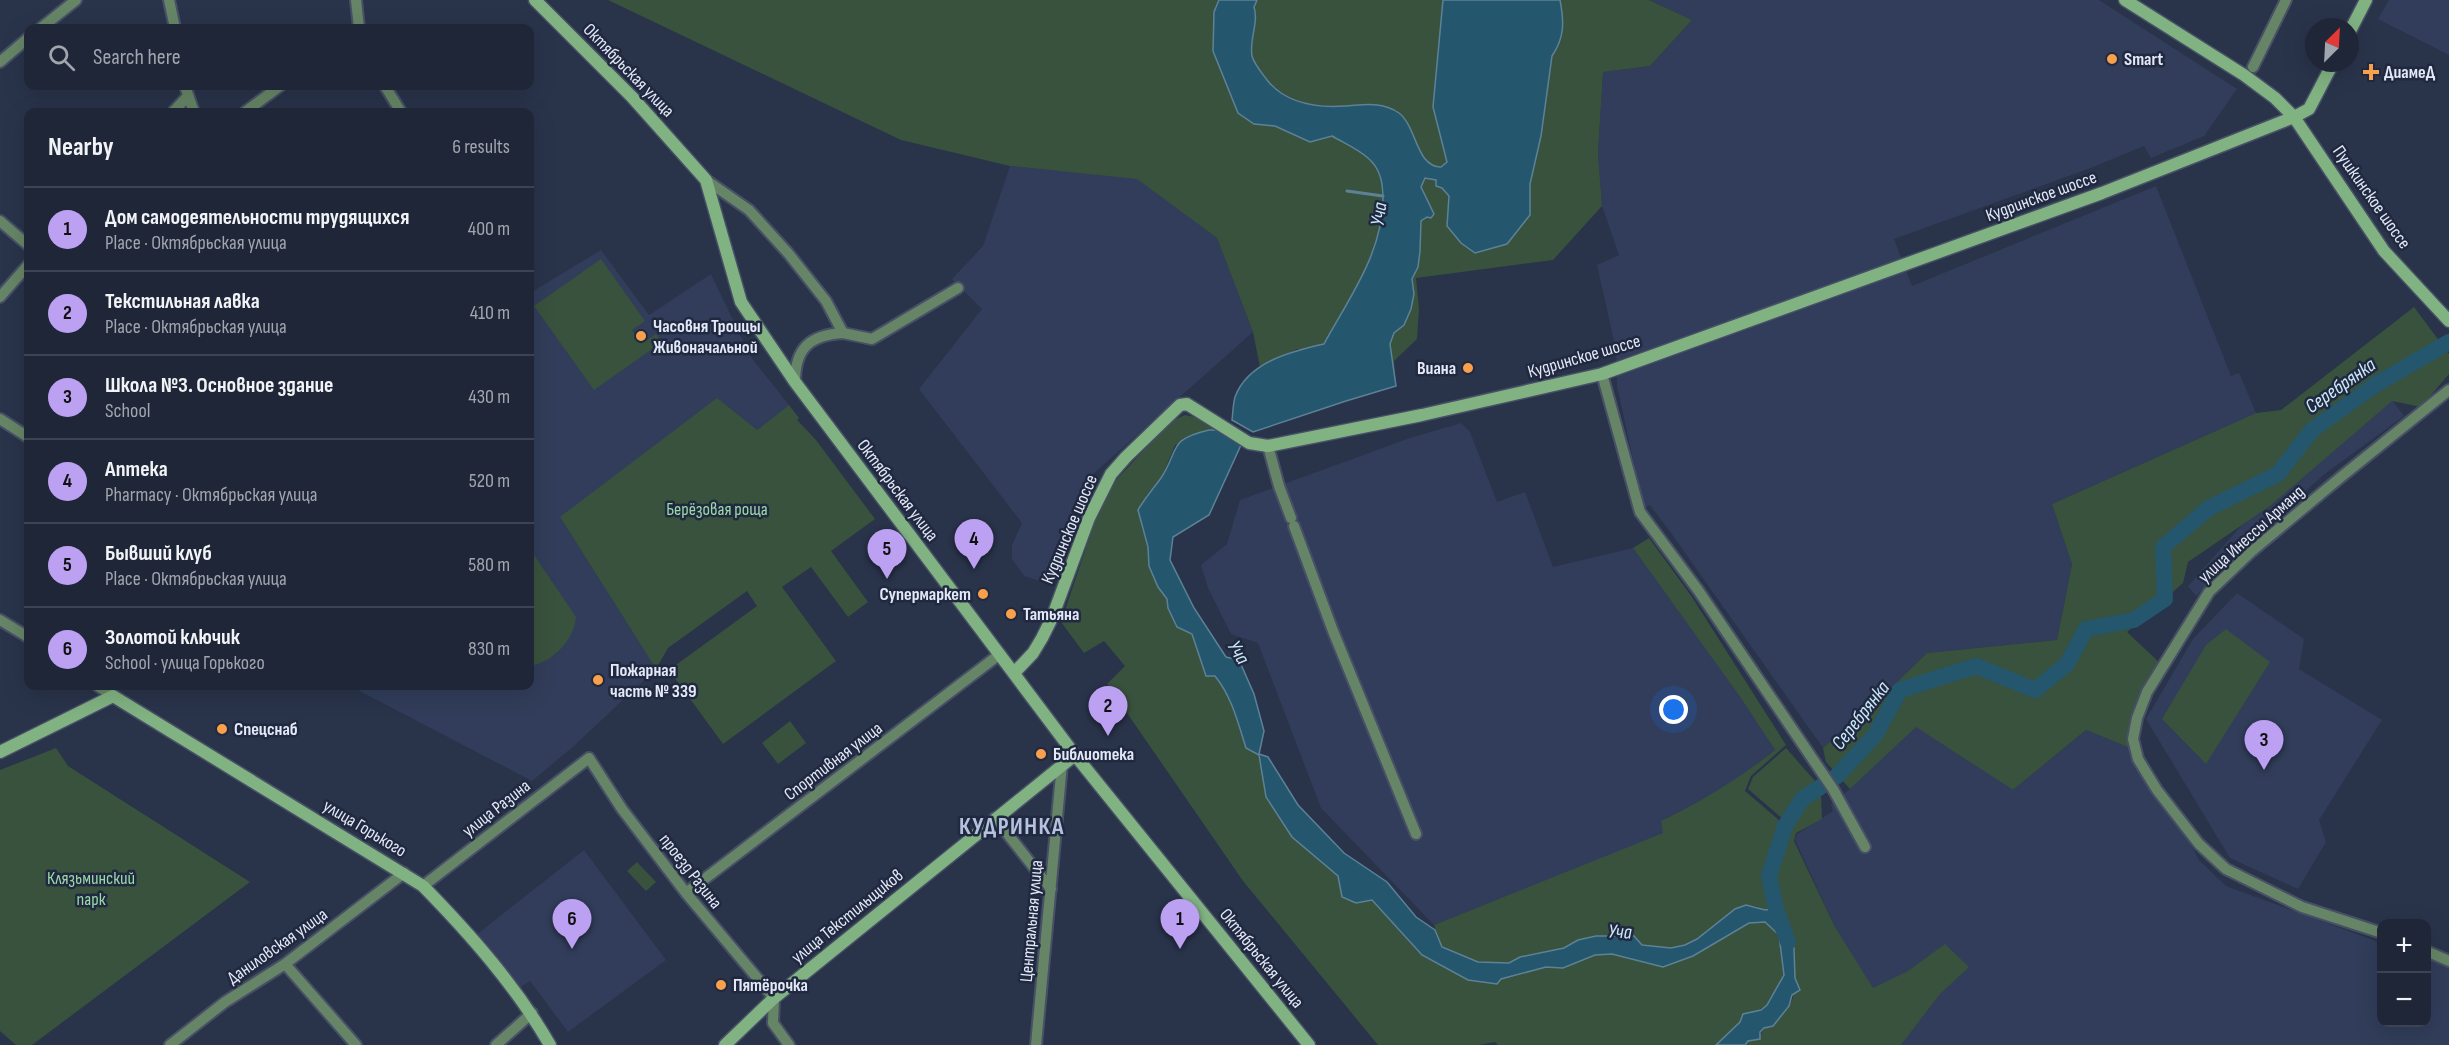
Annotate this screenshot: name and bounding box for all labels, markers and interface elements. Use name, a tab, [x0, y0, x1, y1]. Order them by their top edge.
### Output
north arrow	[2305, 18, 2359, 72]
street label: Октябрьская улица	[579, 19, 679, 122]
search box	[24, 24, 534, 90]
icon: search	[45, 41, 78, 74]
text: Search here	[93, 44, 180, 71]
place label: Smart	[2124, 49, 2163, 70]
marker: Smart	[2105, 52, 2119, 66]
place label: ДиамеД	[2384, 62, 2436, 83]
marker: ДиамеД	[2362, 63, 2380, 81]
text: Nearby	[48, 132, 114, 163]
text: 6 results	[452, 135, 510, 159]
street label: Пушкинское шоссе	[2328, 142, 2415, 253]
street label: Кудринское шоссе	[1983, 167, 2099, 226]
water label: Уча	[1366, 201, 1392, 227]
text: Дом самодеятельности трудящихся	[105, 204, 409, 231]
text: 1	[64, 217, 71, 241]
text: 400 m	[468, 217, 510, 241]
text: Place · Октябрьская улица	[105, 231, 287, 255]
text: Текстильная лавка	[105, 288, 260, 315]
text: 2	[63, 301, 72, 325]
text: 410 m	[470, 301, 510, 325]
text: Place · Октябрьская улица	[105, 315, 287, 339]
place label: Часовня Троицы Живоначальной	[653, 316, 761, 358]
marker: Часовня Троицы Живоначальной	[634, 329, 648, 343]
street label: Кудринское шоссе	[1525, 330, 1643, 383]
water label: Серебрянка	[2301, 353, 2380, 419]
place label: Виана	[1417, 358, 1456, 379]
marker: Виана	[1461, 361, 1475, 375]
text: Школа №3. Основное здание	[105, 372, 334, 399]
text: 3	[63, 385, 72, 409]
text: 430 m	[468, 385, 510, 409]
text: School	[105, 399, 150, 423]
street label: Октябрьская улица	[853, 435, 943, 545]
text: Аптека	[105, 456, 168, 483]
text: 4	[63, 469, 72, 493]
text: 520 m	[469, 469, 510, 493]
street label: Кудринское шоссе	[1037, 472, 1102, 587]
street label: улица Инессы Арманд	[2194, 481, 2309, 588]
text: Pharmacy · Октябрьская улица	[105, 483, 317, 507]
park label: Берёзовая роща	[666, 499, 768, 520]
pin: 4	[954, 520, 994, 569]
pin: 5	[868, 530, 906, 579]
text: Бывший клуб	[105, 540, 212, 567]
text: 5	[63, 553, 72, 577]
text: 580 m	[468, 553, 510, 577]
text: Place · Октябрьская улица	[105, 567, 287, 591]
place label: Супермаркет	[879, 584, 971, 605]
marker: Супермаркет	[976, 587, 990, 601]
place label: Татьяна	[1023, 604, 1079, 625]
marker: Татьяна	[1004, 607, 1018, 621]
text: Золотой ключик	[105, 624, 240, 651]
water label: Уча	[1222, 636, 1255, 669]
text: 6	[63, 637, 72, 661]
text: 830 m	[468, 637, 510, 661]
text: School · улица Горького	[105, 651, 265, 675]
place label: Пожарная часть № 339	[610, 660, 697, 702]
marker: Пожарная часть № 339	[591, 673, 605, 687]
water label: Серебрянка	[1827, 677, 1895, 755]
pin: 2	[1088, 686, 1128, 736]
your location	[1659, 695, 1688, 724]
street label: Спортивная улица	[780, 718, 887, 805]
place label: Спецснаб	[234, 719, 298, 740]
pin: 3	[2244, 720, 2284, 770]
marker: Спецснаб	[215, 722, 229, 736]
place label: Библиотека	[1053, 744, 1134, 765]
marker: Библиотека	[1034, 747, 1048, 761]
street label: улица Разина	[458, 775, 535, 842]
street label: улица Горького	[319, 795, 410, 862]
district label: КУДРИНКА	[959, 812, 1065, 841]
street label: проезд Разина	[655, 830, 726, 913]
street label: Центральная улица	[1016, 859, 1047, 983]
street label: улица Текстильщиков	[787, 865, 908, 968]
park label: Клязьминский парк	[47, 868, 135, 910]
pin: 6	[552, 900, 592, 949]
pin: 1	[1160, 900, 1200, 949]
street label: Даниловская улица	[223, 904, 332, 989]
street label: Октябрьская улица	[1215, 904, 1308, 1012]
map controls	[2377, 919, 2431, 1027]
button: +	[2377, 919, 2431, 973]
water label: Уча	[1608, 920, 1632, 944]
button: −	[2377, 973, 2431, 1027]
place label: Пятёрочка	[733, 975, 808, 996]
marker: Пятёрочка	[714, 978, 728, 992]

